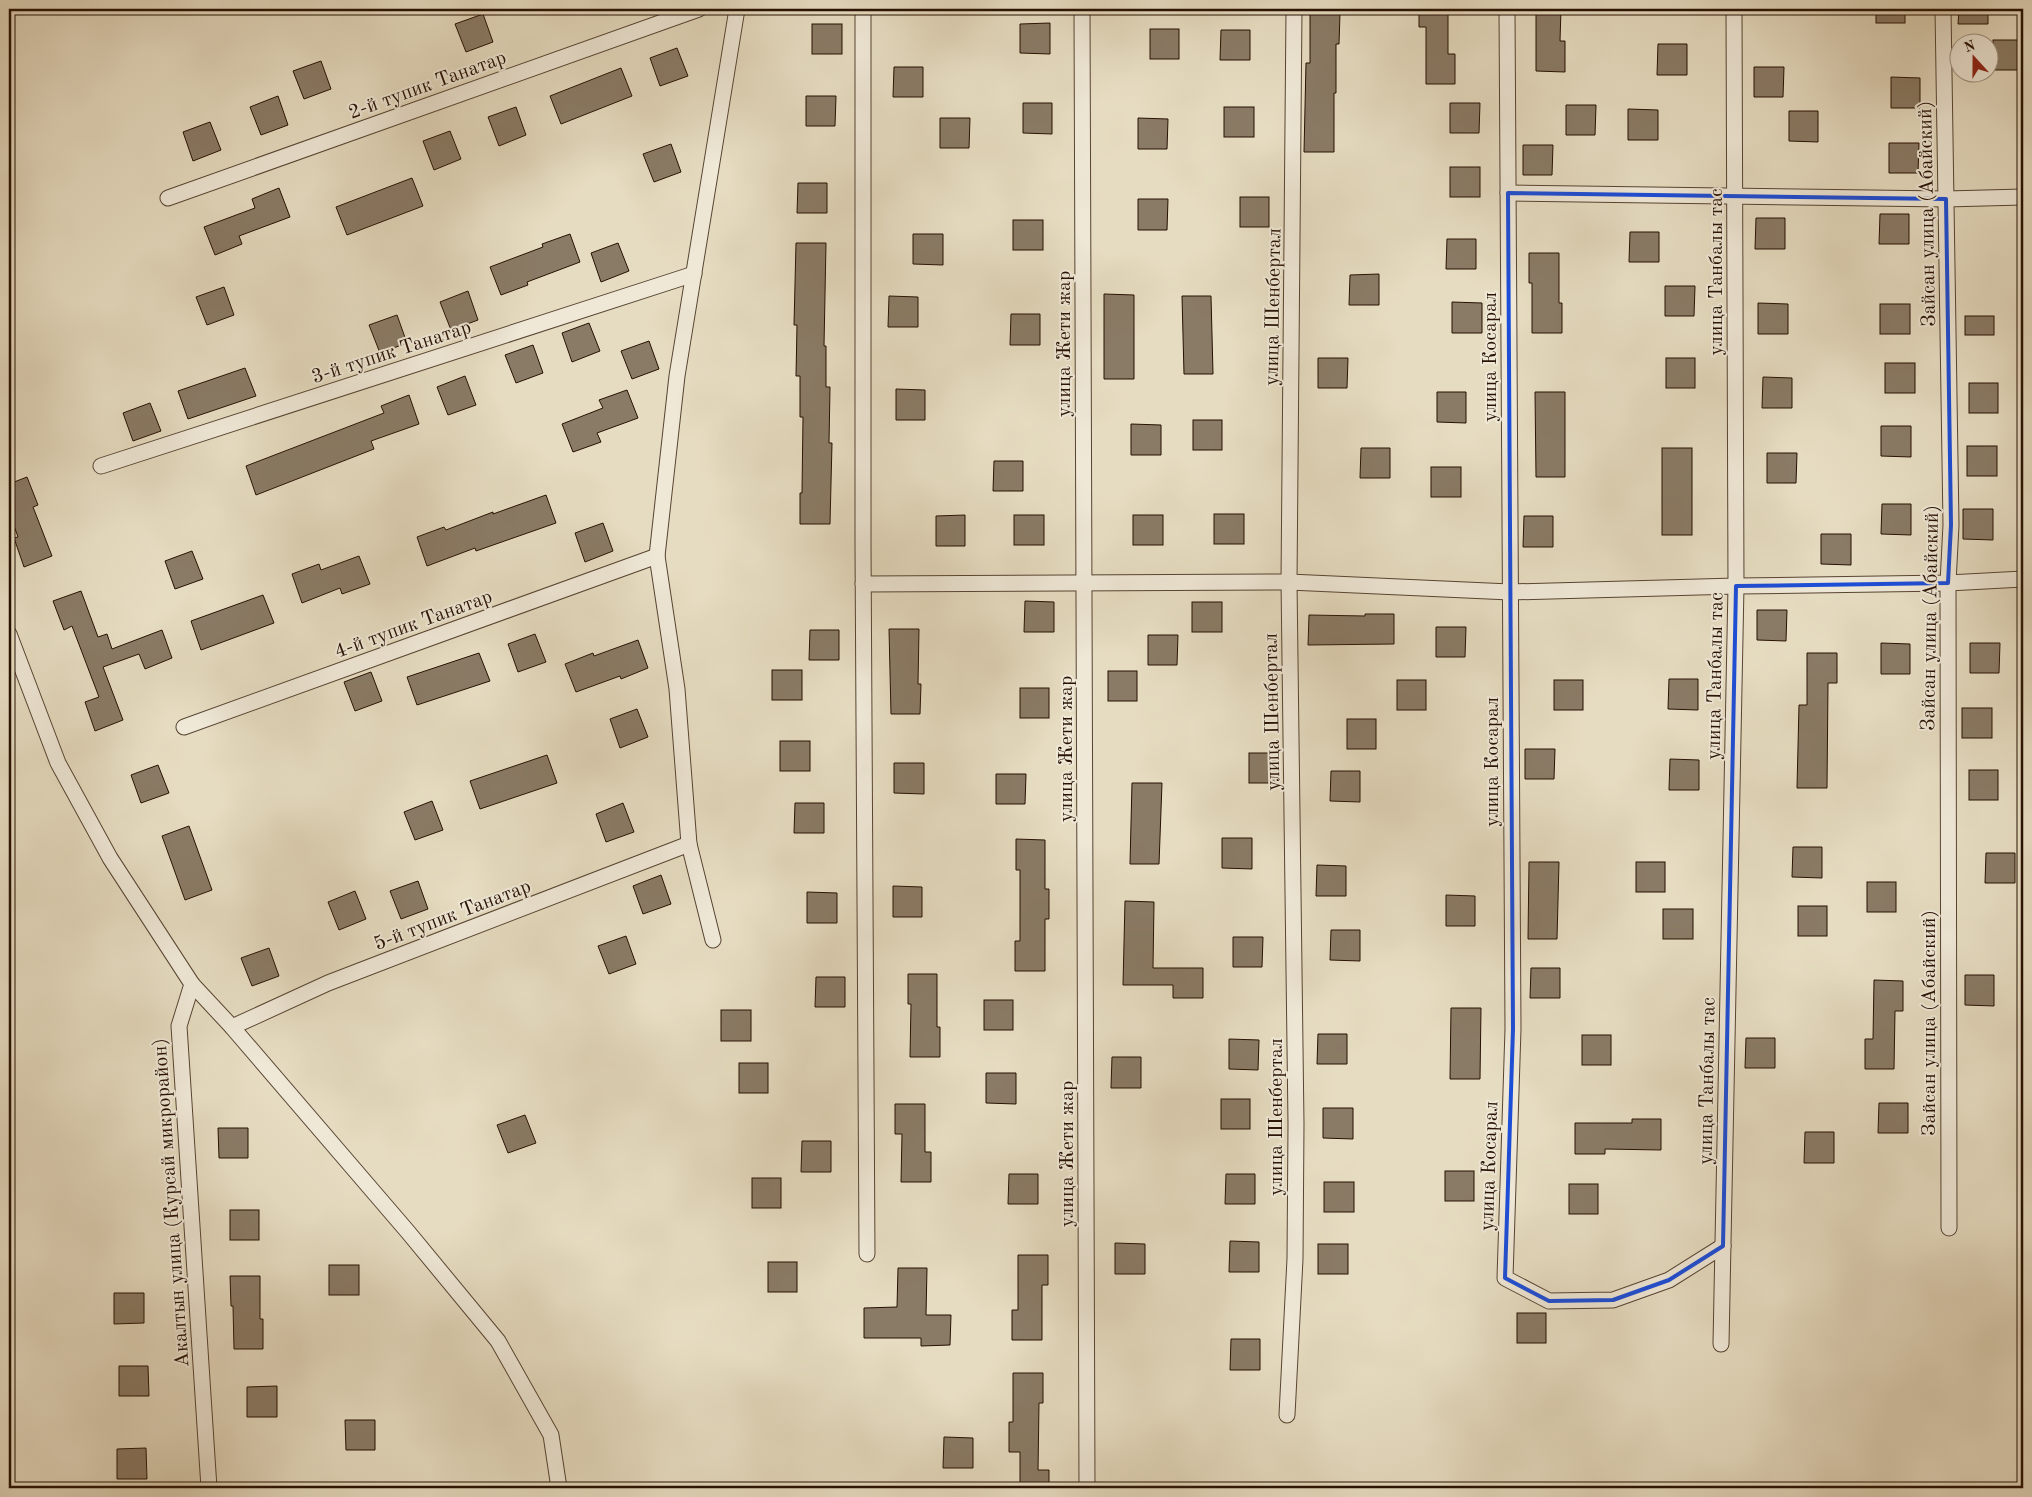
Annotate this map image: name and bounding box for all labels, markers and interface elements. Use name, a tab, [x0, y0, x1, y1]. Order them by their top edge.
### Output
north arrow	[1950, 32, 2000, 82]
text: N	[1962, 38, 1977, 55]
street label: 2-й тупик Танатар	[346, 48, 509, 124]
street label: Зайсан улица (Абайский)	[1916, 101, 1940, 327]
street label: улица Танбалы тас	[1707, 188, 1727, 356]
street label: улица Шенбертал	[1263, 228, 1285, 386]
street label: улица Жети жар	[1055, 271, 1075, 417]
street label: улица Косарал	[1481, 292, 1501, 422]
street label: 3-й тупик Танатар	[309, 318, 474, 388]
street label: Зайсан улица (Абайский)	[1919, 505, 1943, 731]
street label: 4-й тупик Танатар	[332, 587, 495, 663]
street label: улица Танбалы тас	[1705, 592, 1727, 760]
street label: улица Шенбертал	[1262, 633, 1284, 791]
street label: улица Жети жар	[1057, 676, 1077, 822]
street label: улица Косарал	[1483, 697, 1503, 827]
street label: 5-й тупик Танатар	[371, 877, 534, 955]
street label: Зайсан улица (Абайский)	[1920, 910, 1940, 1136]
street label: улица Танбалы тас	[1697, 997, 1719, 1165]
street label: Акалтын улица (Курсай микрорайон)	[151, 1038, 193, 1368]
street label: улица Шенбертал	[1267, 1038, 1287, 1196]
street label: улица Жети жар	[1058, 1081, 1078, 1227]
street label: улица Косарал	[1478, 1101, 1502, 1231]

